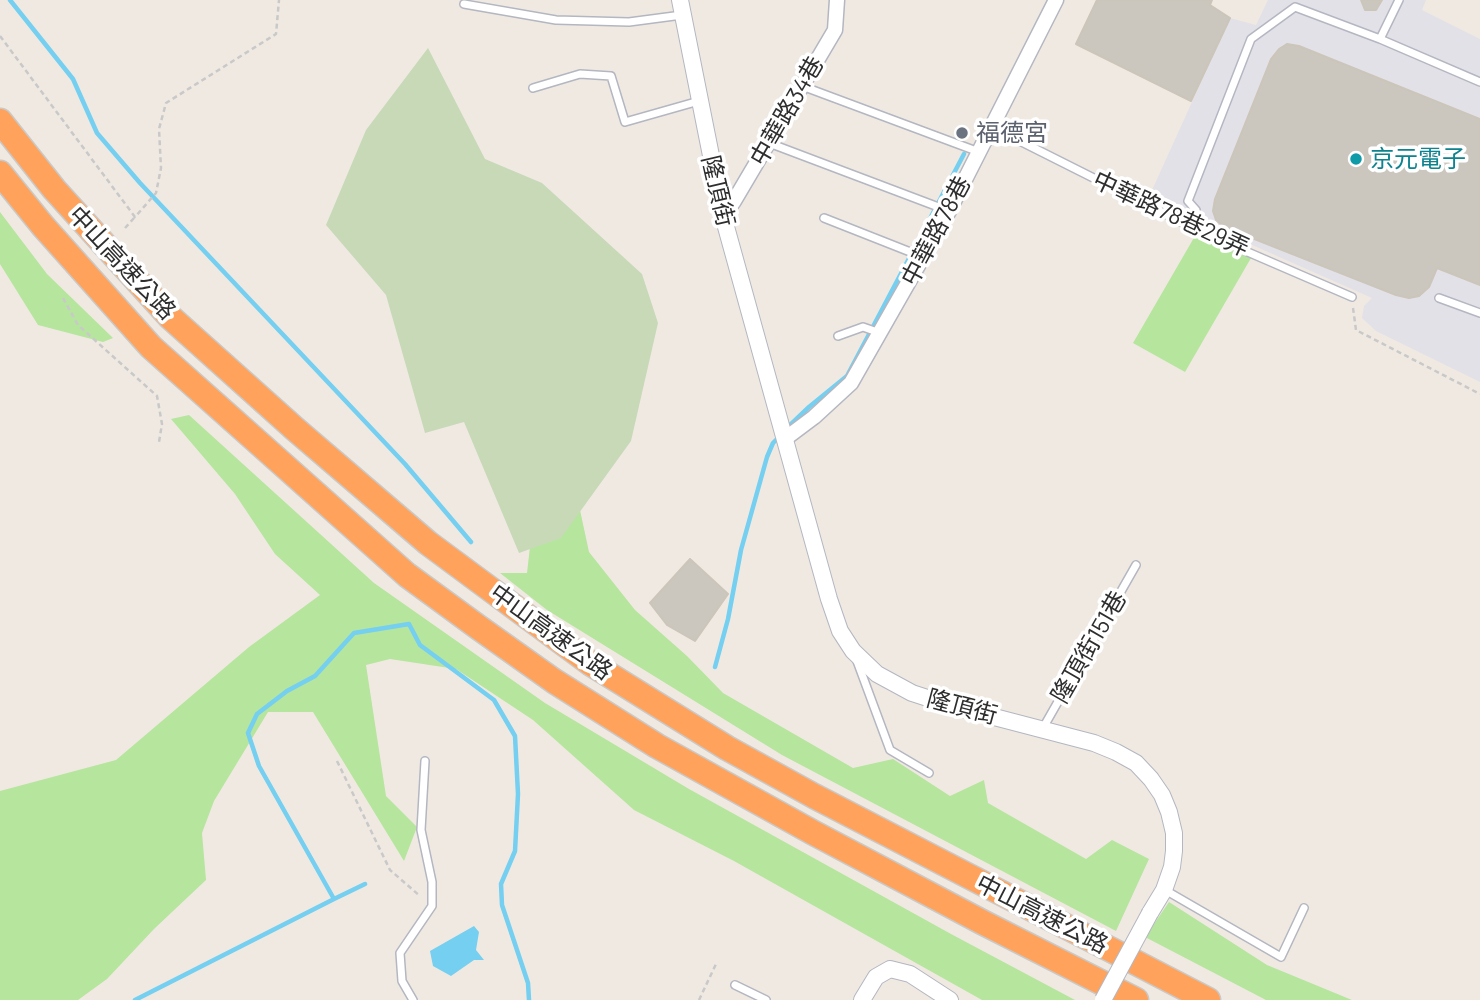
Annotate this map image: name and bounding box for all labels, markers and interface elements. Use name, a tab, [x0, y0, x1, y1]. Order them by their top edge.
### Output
street label: 中華路34巷	[744, 51, 830, 171]
place label: 福德宮	[976, 119, 1048, 147]
marker: 福德宮	[954, 125, 970, 141]
place label: 京元電子	[1370, 145, 1466, 173]
marker: 京元電子	[1348, 151, 1364, 167]
street label: 隆頂街	[696, 153, 740, 229]
street label: 中華路78巷29弄	[1088, 165, 1254, 263]
street label: 中華路78巷	[895, 171, 977, 291]
street label: 中山高速公路	[62, 201, 182, 325]
street label: 中山高速公路	[484, 578, 618, 686]
street label: 隆頂街151巷	[1045, 586, 1133, 708]
street label: 隆頂街	[923, 684, 1001, 730]
street label: 中山高速公路	[971, 868, 1113, 960]

